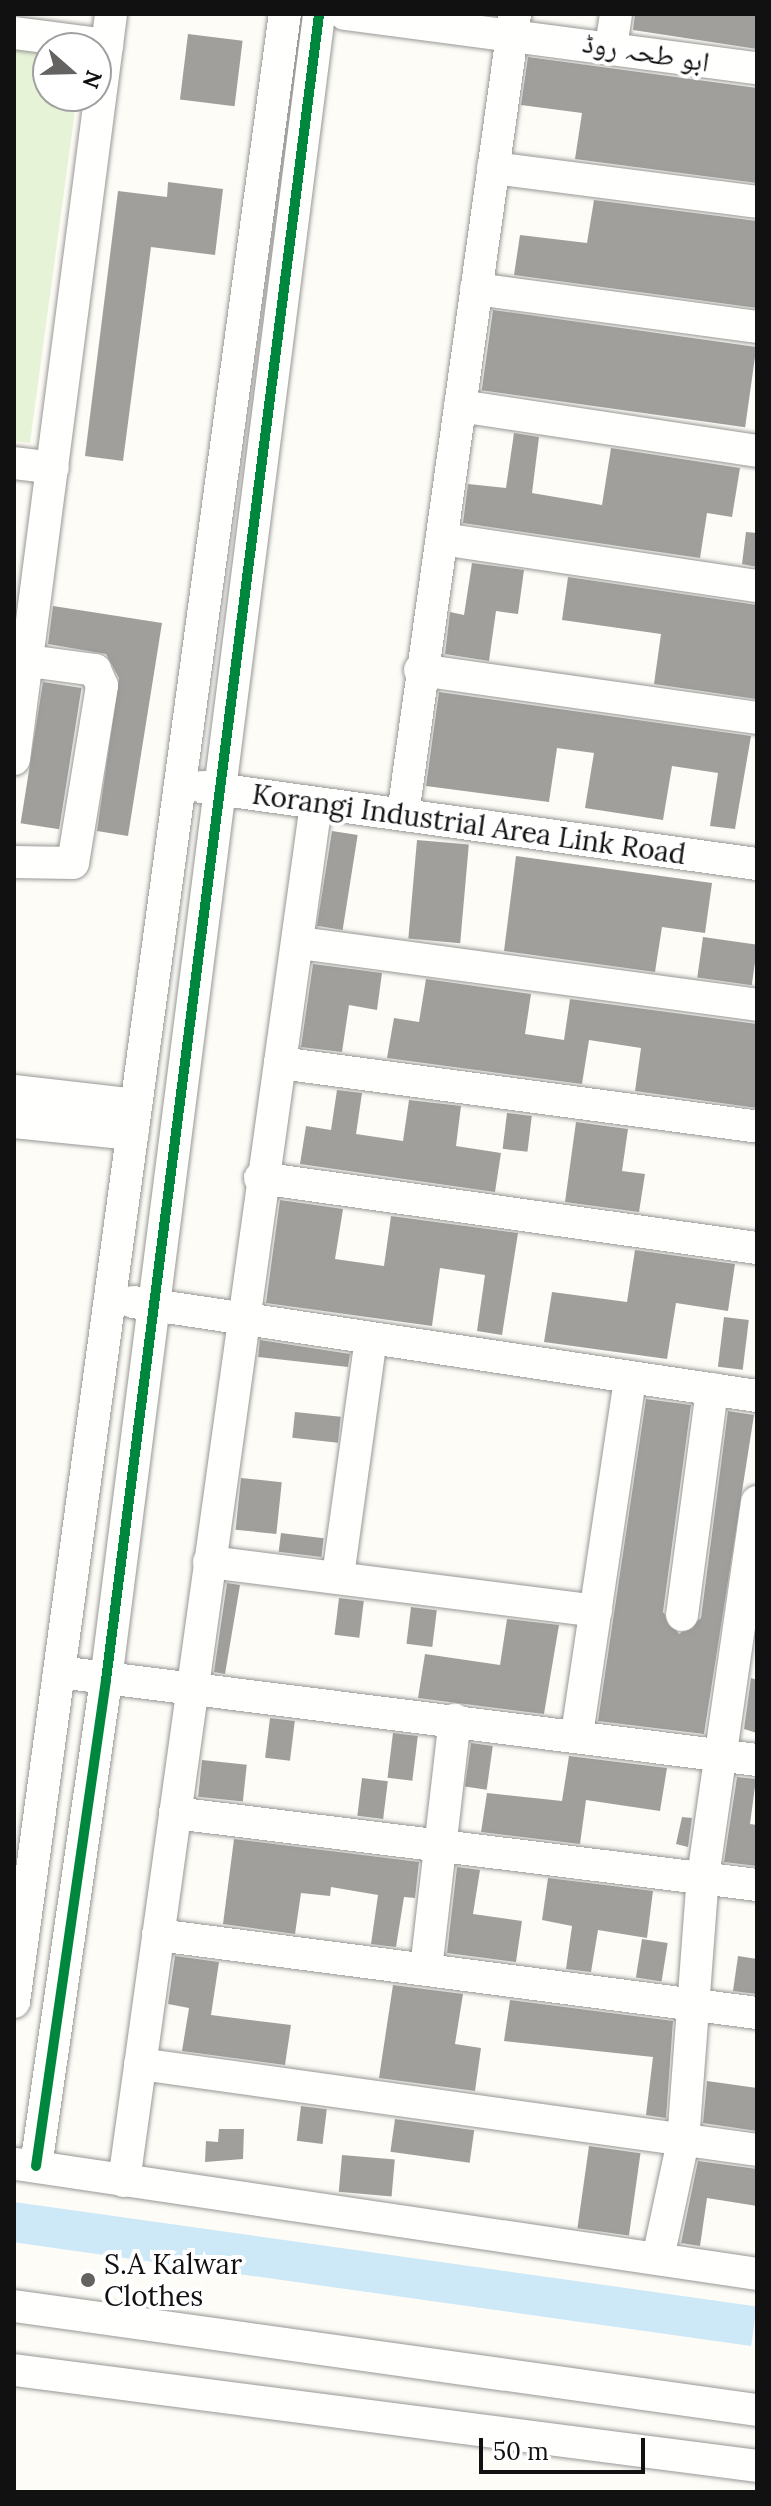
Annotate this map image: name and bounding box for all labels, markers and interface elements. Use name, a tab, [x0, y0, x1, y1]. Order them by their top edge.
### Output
street label: ابو طحہ روڈ	[580, 25, 712, 79]
north arrow	[32, 32, 112, 112]
text: N	[77, 67, 109, 92]
street label: Korangi Industrial Area Link Road	[250, 777, 688, 871]
place label: S.A Kalwar Clothes	[104, 2247, 242, 2313]
marker: S.A Kalwar Clothes	[79, 2271, 97, 2289]
scale bar	[483, 2422, 649, 2472]
text: 50 m	[493, 2436, 549, 2467]

